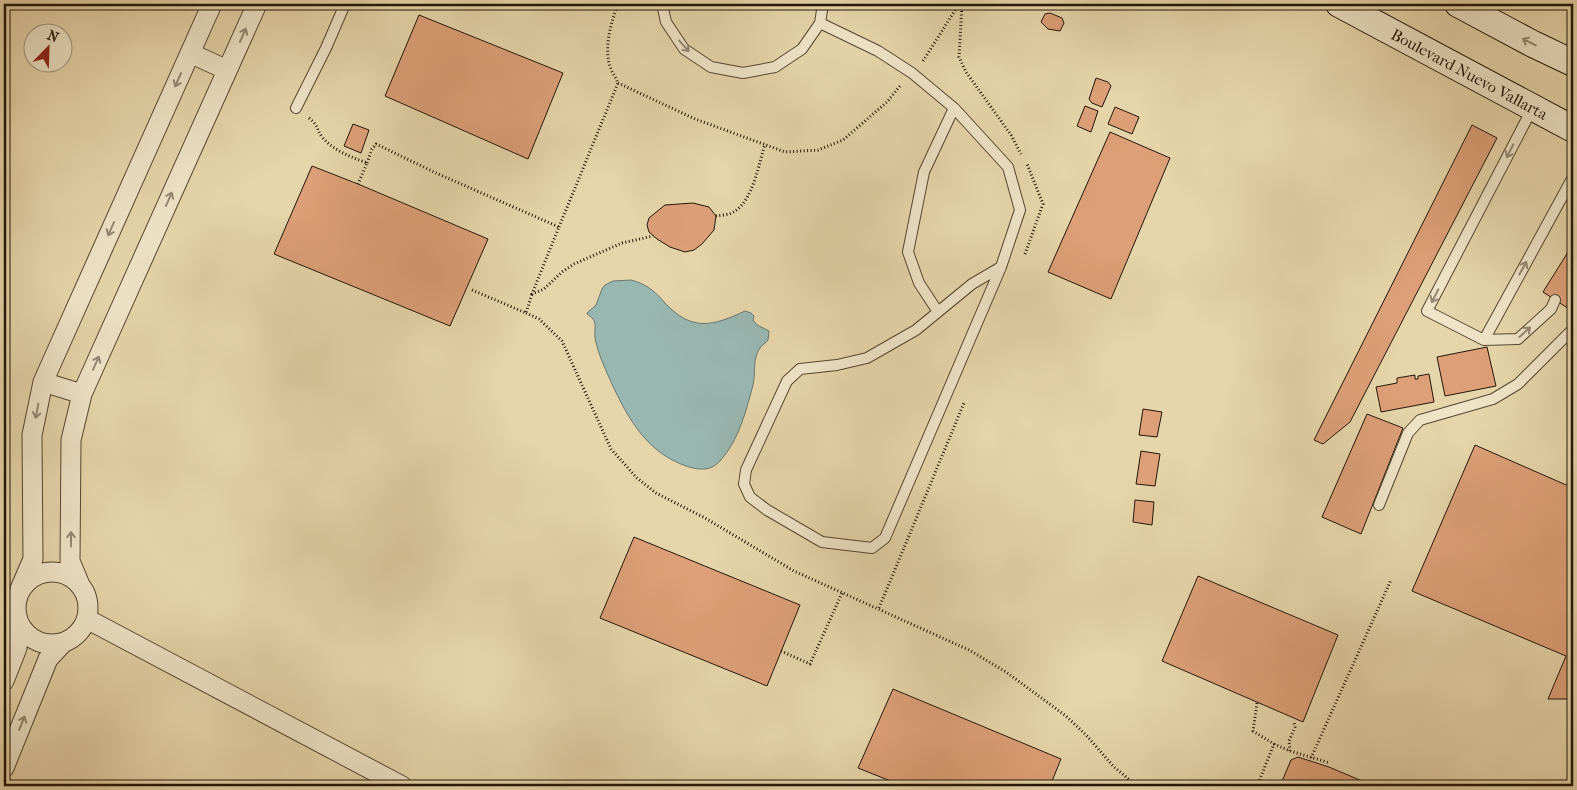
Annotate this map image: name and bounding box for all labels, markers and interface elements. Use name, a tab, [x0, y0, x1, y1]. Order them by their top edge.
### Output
north arrow	[22, 22, 72, 72]
street label: Boulevard Nuevo Vallarta	[1388, 24, 1552, 124]
text: N	[45, 27, 61, 47]
one-way arrow	[239, 28, 249, 43]
one-way arrow	[1522, 37, 1537, 47]
one-way arrow	[678, 40, 690, 52]
one-way arrow	[172, 72, 182, 87]
one-way arrow	[1505, 143, 1514, 158]
one-way arrow	[165, 192, 175, 207]
one-way arrow	[106, 221, 116, 236]
one-way arrow	[1518, 261, 1528, 276]
one-way arrow	[1430, 288, 1440, 303]
one-way arrow	[1519, 326, 1532, 338]
one-way arrow	[91, 356, 101, 371]
one-way arrow	[32, 402, 41, 418]
one-way arrow	[66, 531, 76, 547]
one-way arrow	[18, 716, 28, 731]

